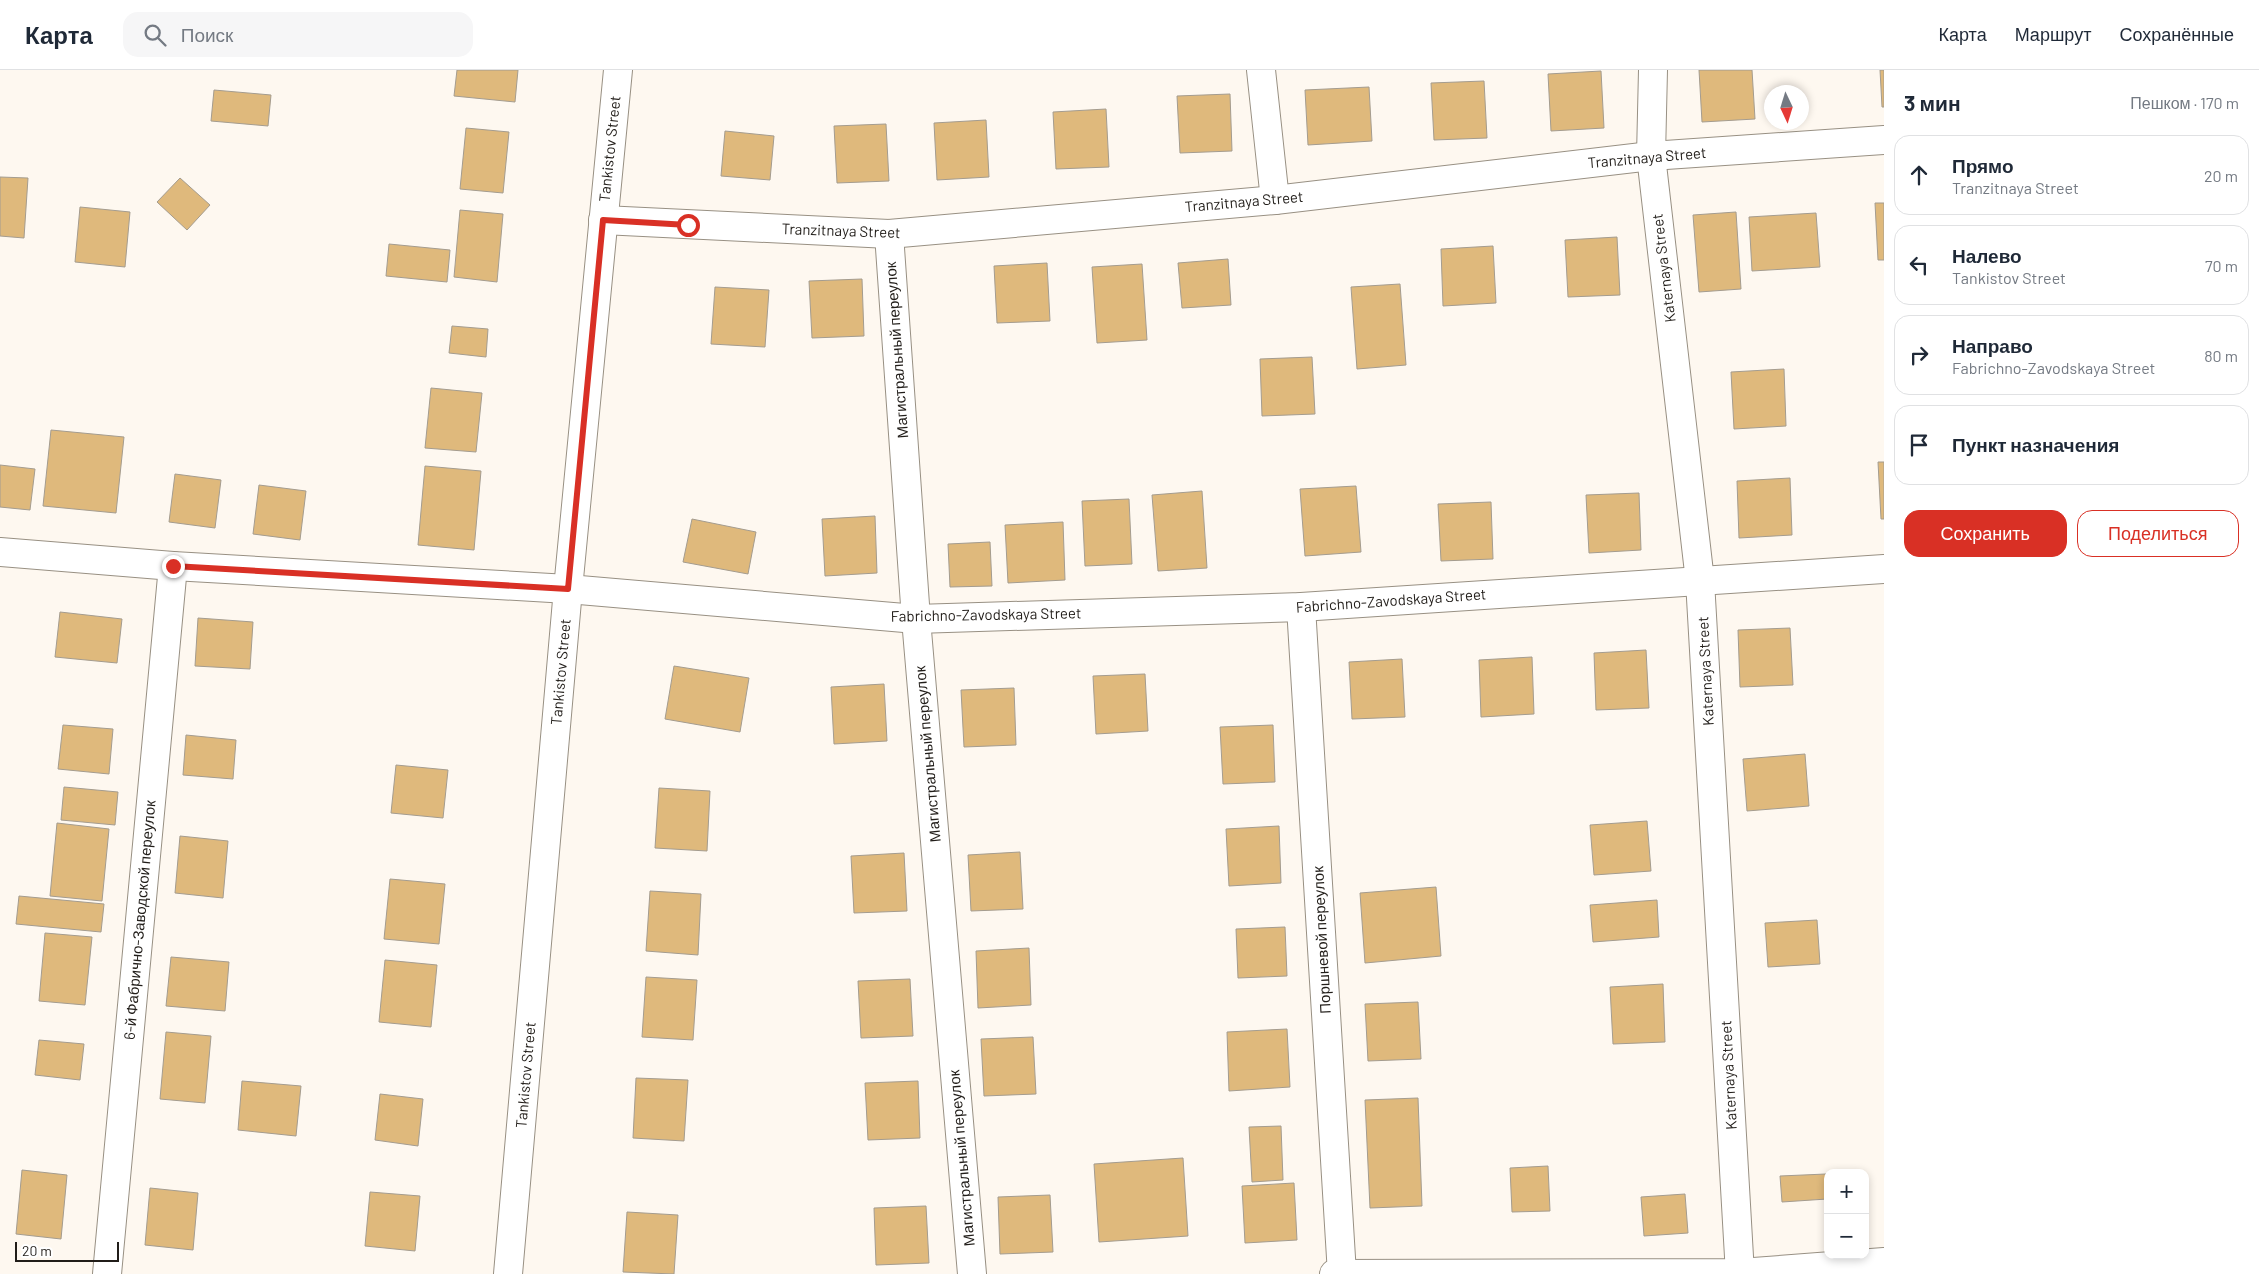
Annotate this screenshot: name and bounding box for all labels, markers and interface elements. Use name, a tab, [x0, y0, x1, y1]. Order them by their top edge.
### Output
search box	[123, 12, 473, 57]
text: Карта	[25, 20, 93, 49]
icon: search	[141, 21, 169, 49]
text: Поиск	[181, 23, 233, 46]
text: Карта	[1939, 23, 1987, 45]
text: Маршрут	[2015, 23, 2091, 45]
text: Сохранённые	[2119, 23, 2234, 45]
north arrow	[1764, 85, 1809, 130]
text: 3 мин	[1904, 90, 1961, 115]
text: Пешком · 170 m	[2130, 93, 2239, 112]
street label: Tankistov Street	[594, 95, 624, 203]
street label: Tranzitnaya Street	[1587, 143, 1707, 171]
text: Прямо	[1952, 154, 2014, 177]
icon: ahead	[1905, 161, 1933, 189]
text: 20 m	[2204, 166, 2238, 185]
text: Tranzitnaya Street	[1952, 178, 2079, 197]
street label: Tranzitnaya Street	[1184, 187, 1304, 215]
street label: Katernaya Street	[1647, 213, 1679, 324]
route start	[677, 214, 700, 237]
street label: Tranzitnaya Street	[781, 219, 901, 241]
text: Налево	[1952, 244, 2022, 267]
icon: left	[1905, 251, 1933, 279]
text: 70 m	[2205, 256, 2238, 275]
street label: Магистральный переулок	[881, 261, 911, 439]
text: Tankistov Street	[1952, 268, 2066, 287]
text: Направо	[1952, 334, 2033, 357]
icon: right	[1905, 341, 1933, 369]
text: 80 m	[2204, 346, 2238, 365]
text: Fabrichno-Zavodskaya Street	[1952, 358, 2155, 377]
icon: arrive	[1905, 431, 1933, 459]
text: Пункт назначения	[1952, 433, 2119, 456]
button: Сохранить	[1904, 510, 2067, 557]
button: Поделиться	[2077, 510, 2239, 557]
route end	[162, 555, 185, 578]
street label: Fabrichno-Zavodskaya Street	[1295, 584, 1487, 616]
street label: Fabrichno-Zavodskaya Street	[890, 603, 1081, 625]
street label: Katernaya Street	[1693, 616, 1717, 726]
street label: Tankistov Street	[546, 618, 574, 726]
street label: Магистральный переулок	[910, 665, 944, 843]
street label: 6-й Фабрично-Заводской переулок	[120, 799, 158, 1040]
street label: Поршневой переулок	[1308, 865, 1334, 1014]
street label: Katernaya Street	[1716, 1020, 1740, 1130]
street label: Tankistov Street	[511, 1021, 539, 1129]
street label: Магистральный переулок	[944, 1069, 978, 1247]
map controls	[1824, 1169, 1869, 1259]
button: +	[1824, 1169, 1869, 1214]
button: −	[1824, 1214, 1869, 1259]
scale bar	[15, 1239, 119, 1262]
text: 20 m	[22, 1242, 52, 1259]

